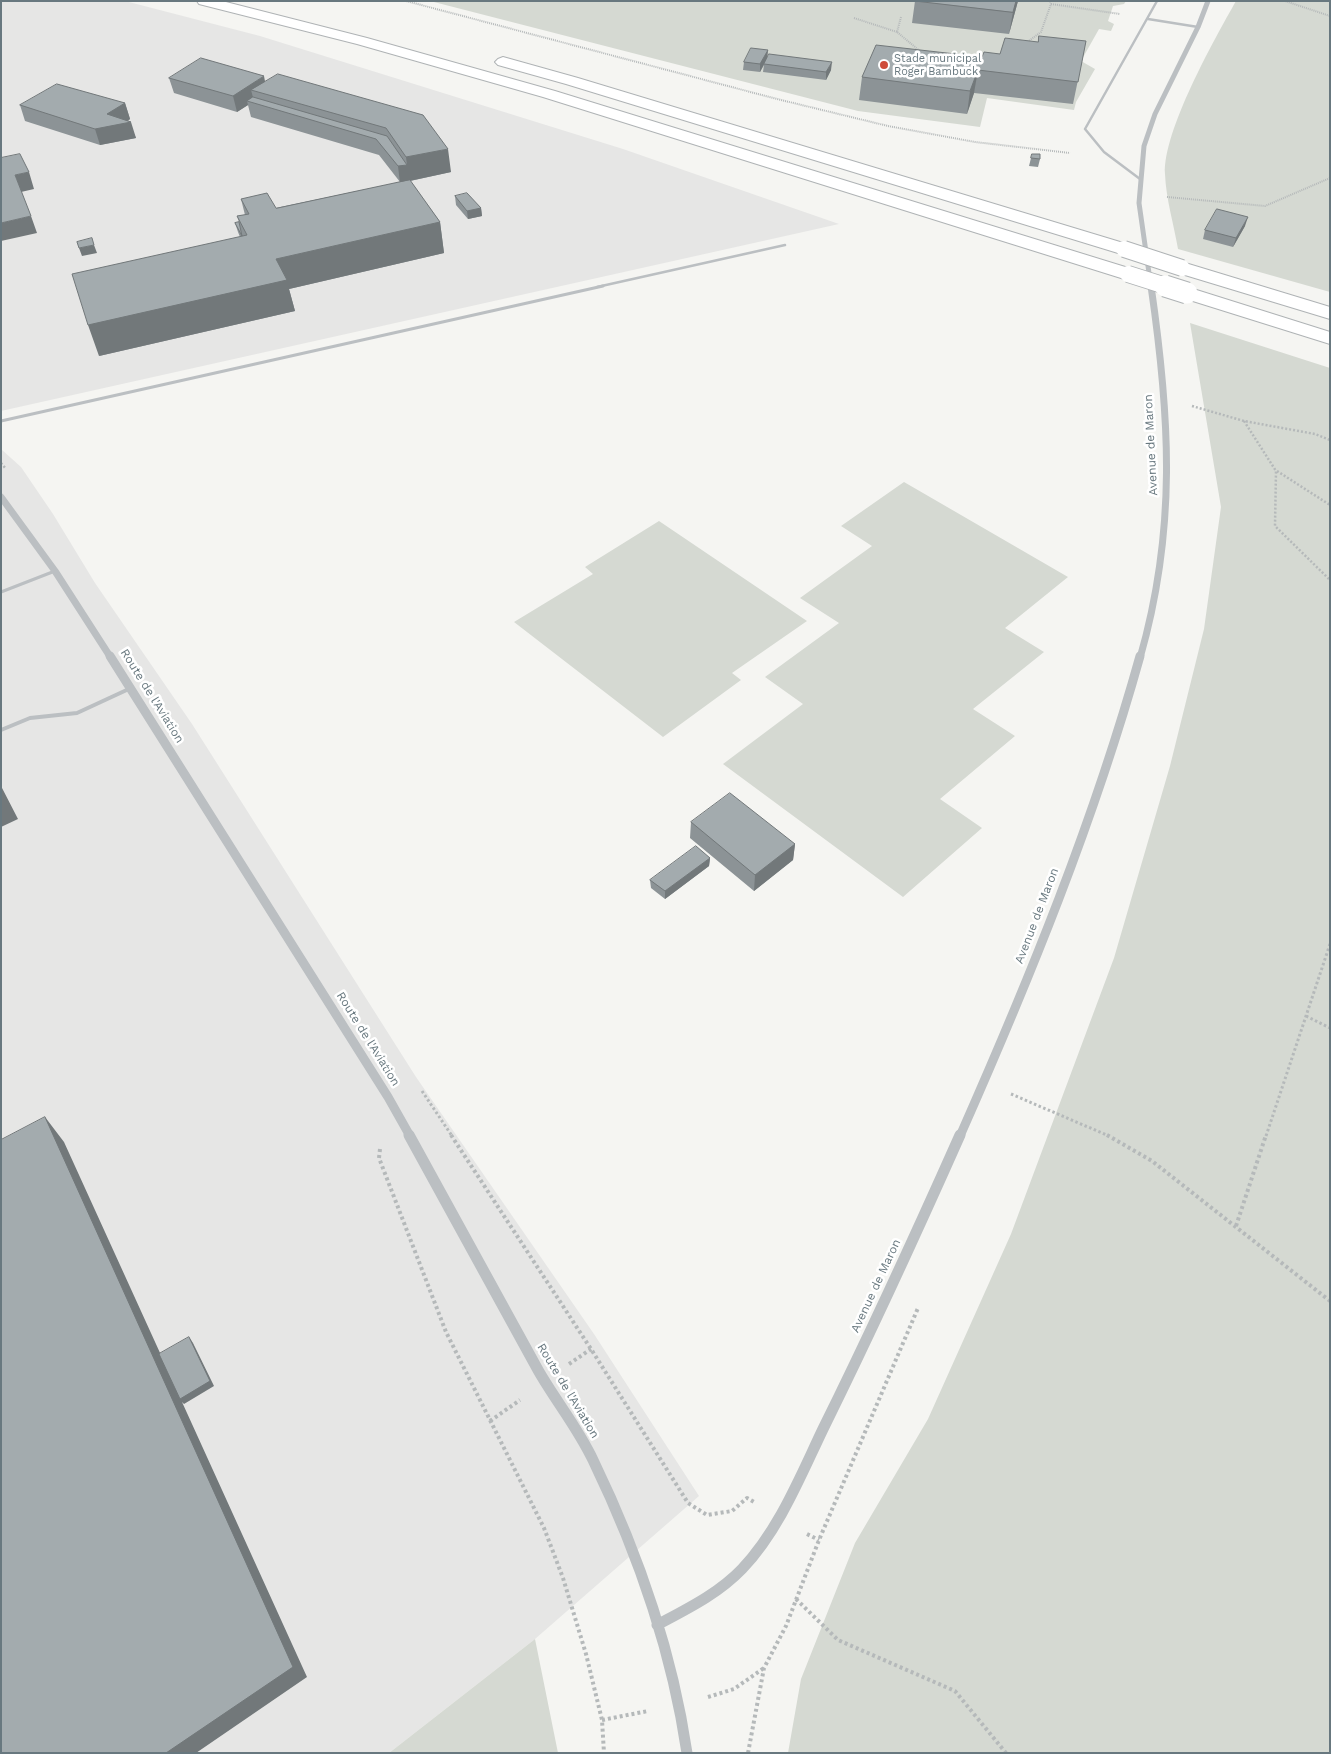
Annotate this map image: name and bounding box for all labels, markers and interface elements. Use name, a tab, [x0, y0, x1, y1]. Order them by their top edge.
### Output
place label: Stade municipal Roger Bambuck	[894, 52, 981, 78]
marker: Stade municipal Roger Bambuck	[878, 59, 890, 71]
street label: Avenue de Maron	[1141, 394, 1161, 496]
street label: Route de l'Aviation	[117, 646, 187, 746]
street label: Avenue de Maron	[1012, 866, 1062, 966]
street label: Route de l'Aviation	[333, 989, 403, 1089]
street label: Avenue de Maron	[848, 1237, 904, 1335]
street label: Route de l'Aviation	[534, 1341, 602, 1441]

